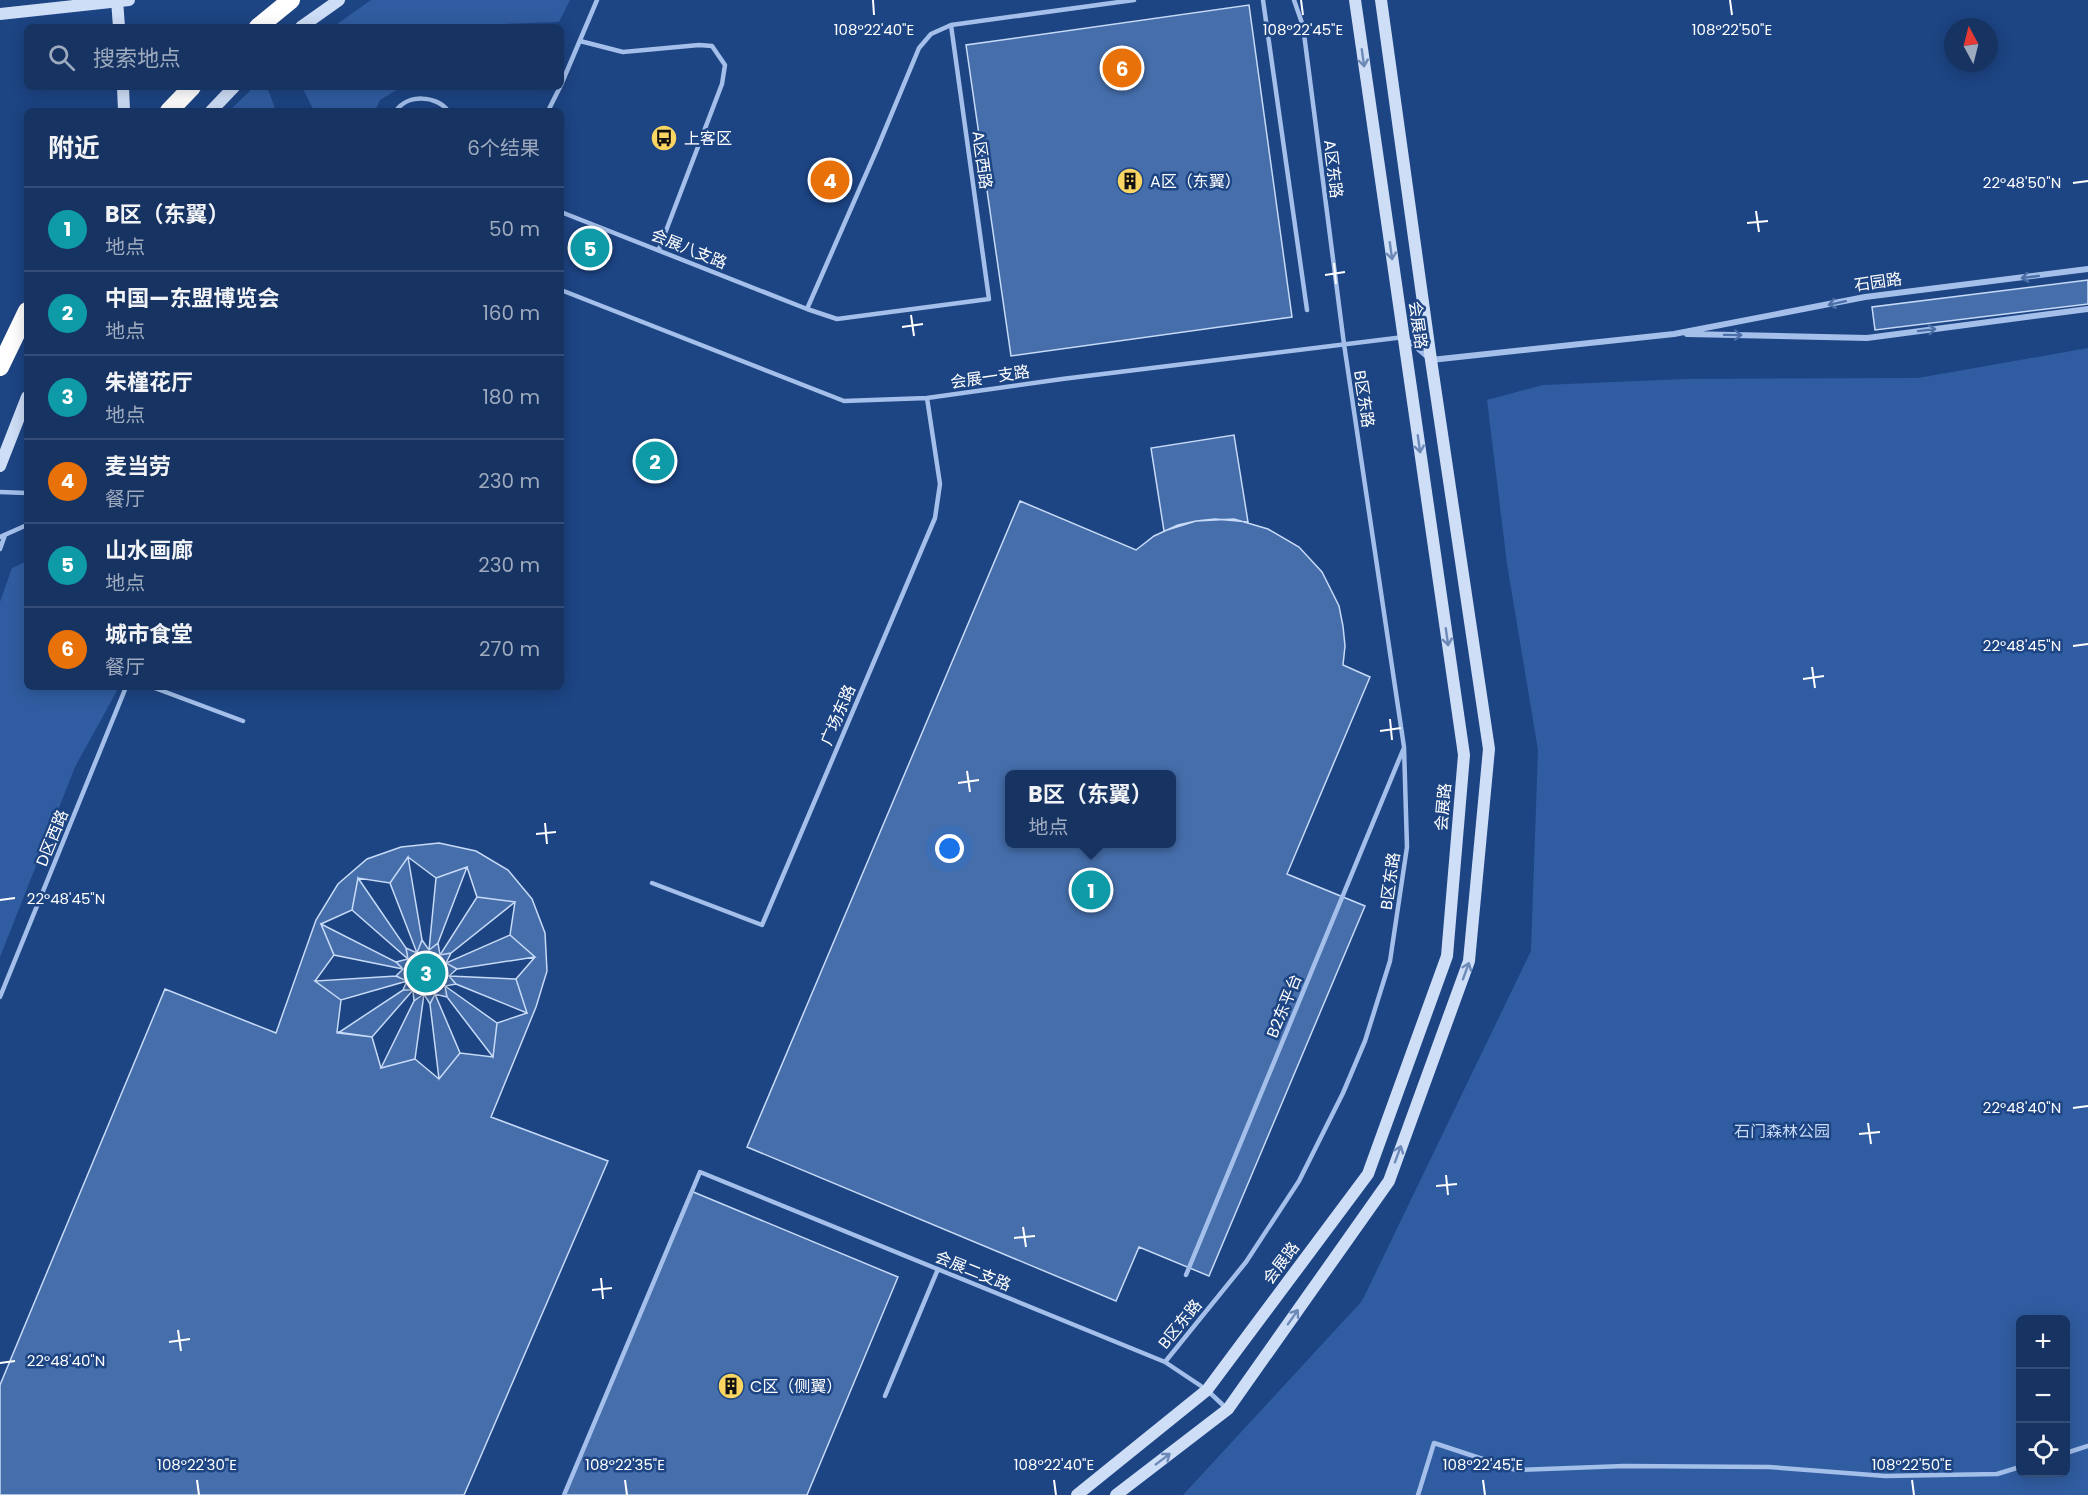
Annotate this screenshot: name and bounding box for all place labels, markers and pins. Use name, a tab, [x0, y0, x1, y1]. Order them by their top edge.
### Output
pin: 6	[1102, 46, 1142, 90]
bus stop icon: 上客区	[649, 123, 679, 153]
place label: 上客区	[684, 127, 732, 150]
pin: 4	[810, 158, 850, 202]
building icon: A区（东翼）	[1115, 166, 1145, 196]
place label: A区（东翼）	[1150, 170, 1241, 193]
pin: 5	[570, 226, 610, 270]
pin: 2	[636, 438, 674, 484]
pin: 1	[1072, 868, 1110, 912]
pin: 3	[406, 950, 446, 996]
building icon: C区（侧翼）	[716, 1371, 746, 1401]
place label: C区（侧翼）	[750, 1375, 842, 1398]

